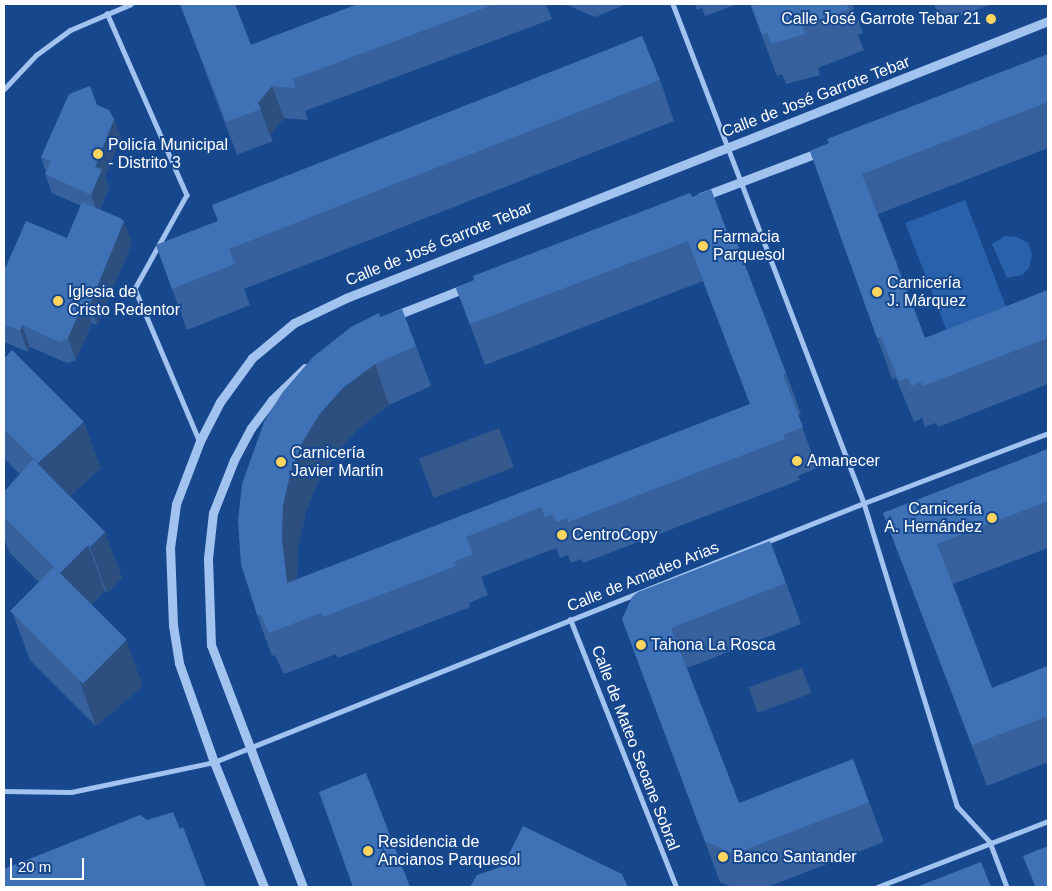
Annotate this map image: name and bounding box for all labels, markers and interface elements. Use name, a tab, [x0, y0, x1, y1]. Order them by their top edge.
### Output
place label: Calle José Garrote Tebar 21	[781, 9, 981, 29]
marker: Calle José Garrote Tebar 21	[985, 13, 997, 25]
street label: Calle de José Garrote Tebar	[719, 52, 913, 142]
place label: Policía Municipal - Distrito 3	[108, 135, 228, 173]
marker: Policía Municipal - Distrito 3	[92, 148, 104, 160]
street label: Calle de José Garrote Tebar	[343, 198, 535, 290]
place label: Farmacia Parquesol	[713, 227, 785, 265]
marker: Farmacia Parquesol	[697, 240, 709, 252]
place label: Carnicería J. Márquez	[887, 273, 966, 311]
place label: Iglesia de Cristo Redentor	[68, 282, 180, 320]
marker: Carnicería J. Márquez	[871, 286, 883, 298]
marker: Iglesia de Cristo Redentor	[52, 295, 64, 307]
place label: Carnicería Javier Martín	[291, 443, 383, 481]
place label: Amanecer	[807, 451, 880, 471]
marker: Amanecer	[791, 455, 803, 467]
marker: Carnicería Javier Martín	[275, 456, 287, 468]
place label: Carnicería A. Hernández	[884, 499, 982, 537]
marker: Carnicería A. Hernández	[986, 512, 998, 524]
place label: CentroCopy	[572, 525, 657, 545]
marker: CentroCopy	[556, 529, 568, 541]
street label: Calle de Amadeo Arias	[564, 537, 722, 617]
place label: Tahona La Rosca	[651, 635, 776, 655]
marker: Tahona La Rosca	[635, 639, 647, 651]
street label: Calle de Mateo Seoane Sobral	[587, 643, 683, 853]
place label: Residencia de Ancianos Parquesol	[378, 832, 520, 870]
marker: Residencia de Ancianos Parquesol	[362, 845, 374, 857]
place label: Banco Santander	[733, 847, 857, 867]
scale bar	[12, 848, 86, 880]
marker: Banco Santander	[717, 851, 729, 863]
text: 20 m	[18, 858, 51, 875]

